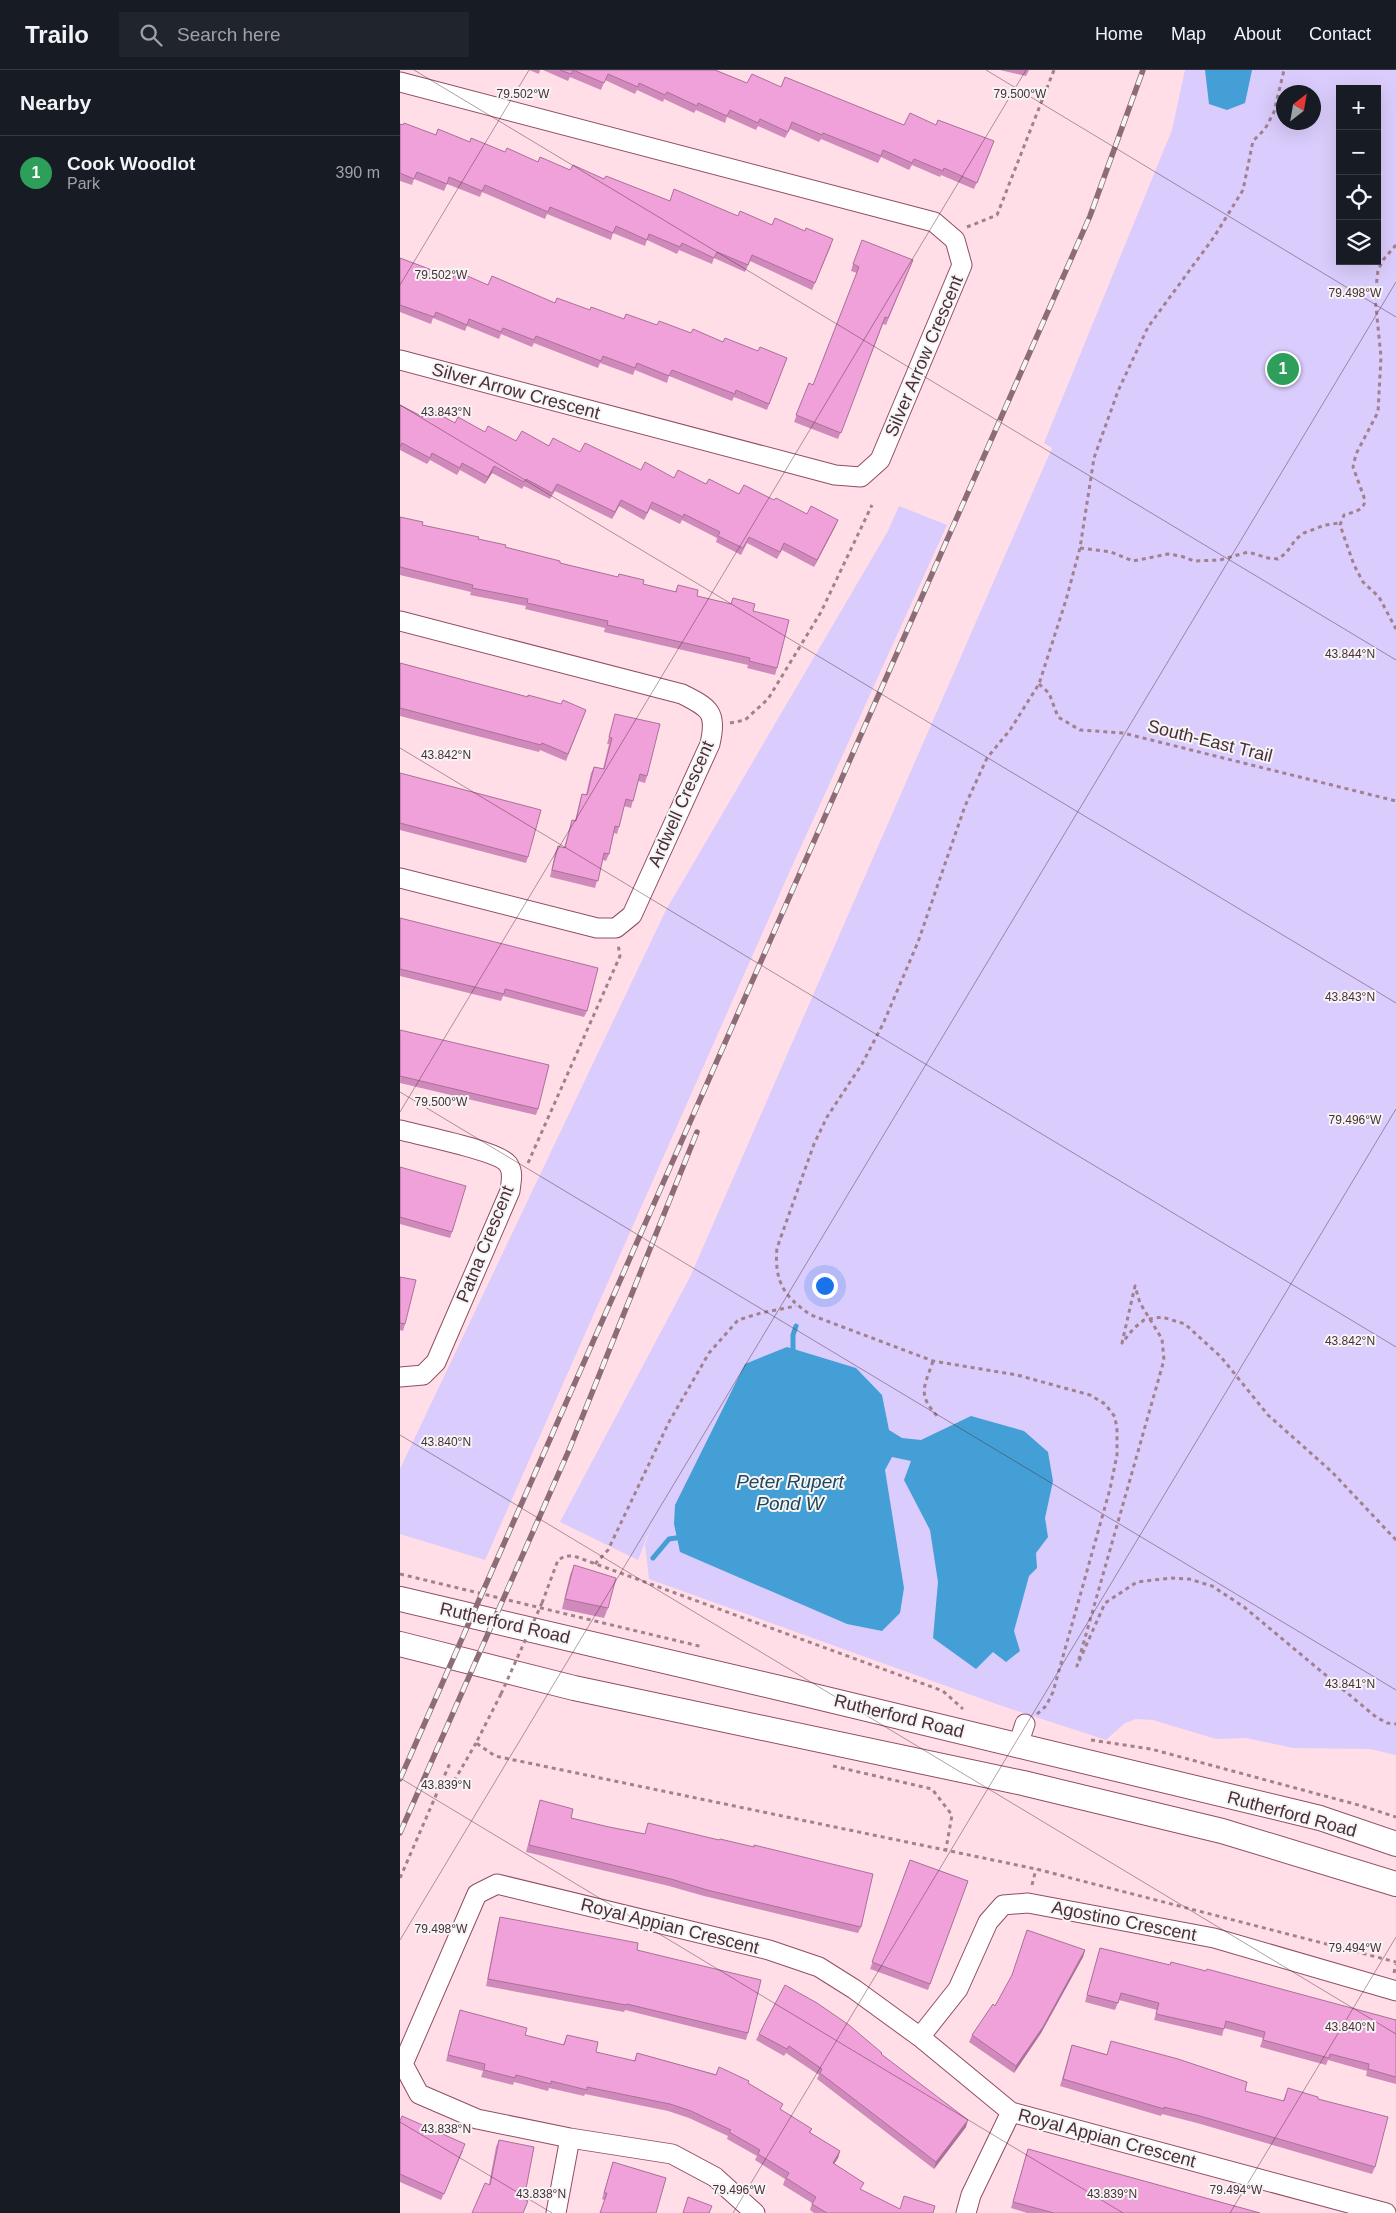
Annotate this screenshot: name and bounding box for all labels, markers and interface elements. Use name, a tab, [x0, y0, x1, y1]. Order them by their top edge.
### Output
search box	[119, 12, 469, 57]
text: Trailo	[25, 21, 89, 48]
icon: search	[137, 21, 165, 49]
text: Search here	[177, 24, 281, 45]
text: Home	[1095, 24, 1143, 44]
text: Map	[1171, 24, 1206, 44]
text: About	[1234, 24, 1281, 44]
text: Contact	[1309, 24, 1371, 44]
north arrow	[1276, 85, 1321, 130]
map controls	[1336, 85, 1381, 265]
button: +	[1336, 85, 1381, 130]
text: 79.502°W	[497, 87, 550, 101]
text: 79.500°W	[994, 87, 1047, 101]
text: Nearby	[20, 91, 91, 114]
button: −	[1336, 130, 1381, 175]
text: Cook Woodlot	[67, 153, 195, 174]
text: 1	[32, 164, 40, 181]
text: 390 m	[336, 164, 380, 181]
text: Park	[67, 175, 100, 192]
button: locate	[1336, 175, 1381, 220]
button: layers	[1336, 220, 1381, 265]
text: 79.502°W	[415, 268, 468, 282]
street label: Silver Arrow Crescent	[881, 272, 967, 440]
text: 79.498°W	[1329, 286, 1382, 300]
pin: 1	[1267, 350, 1299, 388]
street label: Silver Arrow Crescent	[430, 359, 602, 423]
text: 43.843°N	[421, 405, 471, 419]
text: 43.844°N	[1325, 647, 1375, 661]
street label: South-East Trail	[1145, 716, 1275, 766]
street label: Ardwell Crescent	[644, 738, 718, 870]
text: 43.842°N	[421, 748, 471, 762]
text: 43.843°N	[1325, 990, 1375, 1004]
text: 79.500°W	[415, 1095, 468, 1109]
text: 79.496°W	[1329, 1113, 1382, 1127]
street label: Patna Crescent	[452, 1183, 518, 1305]
your location	[812, 1273, 838, 1299]
text: 43.842°N	[1325, 1334, 1375, 1348]
text: 43.840°N	[421, 1435, 471, 1449]
water label: Peter Rupert Pond W	[736, 1471, 845, 1514]
street label: Rutherford Road	[438, 1598, 572, 1648]
text: 43.841°N	[1325, 1677, 1375, 1691]
street label: Rutherford Road	[832, 1690, 966, 1742]
text: 43.839°N	[421, 1778, 471, 1792]
street label: Rutherford Road	[1225, 1787, 1359, 1841]
street label: Royal Appian Crescent	[579, 1894, 761, 1958]
street label: Agostino Crescent	[1050, 1897, 1198, 1945]
text: 79.498°W	[415, 1922, 468, 1936]
text: 79.494°W	[1329, 1941, 1382, 1955]
text: 43.840°N	[1325, 2020, 1375, 2034]
street label: Royal Appian Crescent	[1016, 2105, 1198, 2171]
text: 43.838°N	[421, 2122, 471, 2136]
text: 79.496°W	[713, 2183, 766, 2197]
text: 79.494°W	[1210, 2183, 1263, 2197]
text: 43.838°N	[516, 2187, 566, 2201]
text: 43.839°N	[1087, 2187, 1137, 2201]

